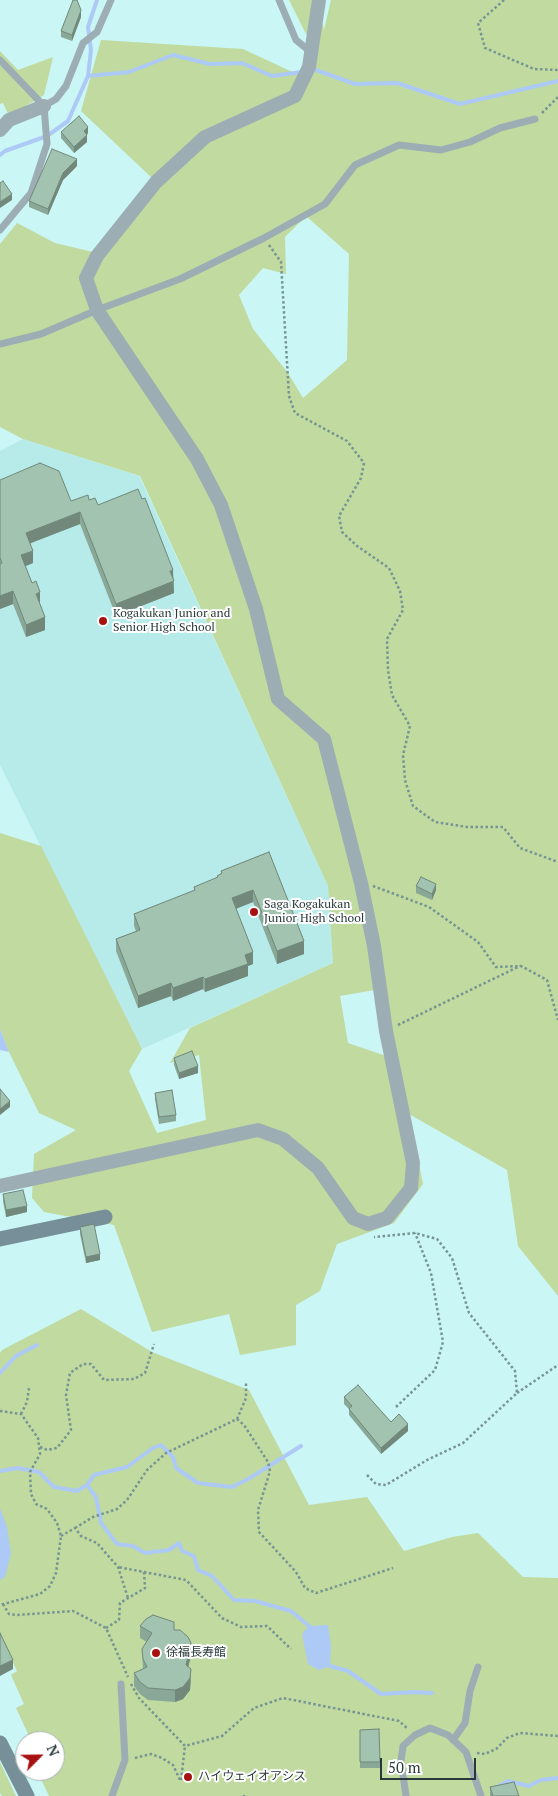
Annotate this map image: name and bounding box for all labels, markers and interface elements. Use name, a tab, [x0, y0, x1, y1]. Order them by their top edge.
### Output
place label: Kogakukan Junior and Senior High School	[113, 607, 230, 635]
marker: Kogakukan Junior and Senior High School	[97, 615, 109, 627]
place label: Saga Kogakukan Junior High School	[264, 898, 364, 926]
marker: Saga Kogakukan Junior High School	[248, 906, 260, 918]
place label: 徐福長寿館	[166, 1646, 226, 1660]
marker: 徐福長寿館	[150, 1647, 162, 1659]
north arrow	[15, 1731, 65, 1781]
text: N	[43, 1742, 64, 1759]
scale bar	[383, 1748, 479, 1780]
text: 50 m	[388, 1757, 421, 1777]
place label: ハイウェイオアシス	[198, 1770, 306, 1784]
marker: ハイウェイオアシス	[182, 1771, 194, 1783]

